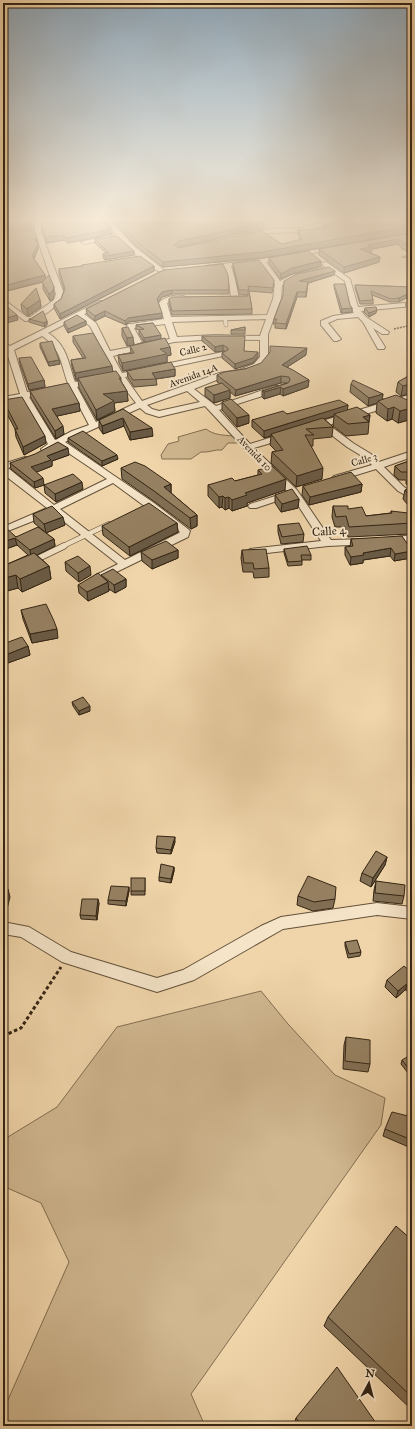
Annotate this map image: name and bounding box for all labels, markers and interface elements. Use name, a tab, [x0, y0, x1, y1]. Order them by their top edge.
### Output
street label: Calle 2	[178, 341, 208, 359]
street label: Avenida 14A	[166, 361, 220, 391]
street label: Avenida 10	[234, 433, 274, 474]
street label: Calle 3	[350, 451, 379, 469]
street label: Calle 4	[312, 523, 347, 539]
north arrow	[349, 1363, 389, 1403]
text: N	[365, 1367, 376, 1381]

